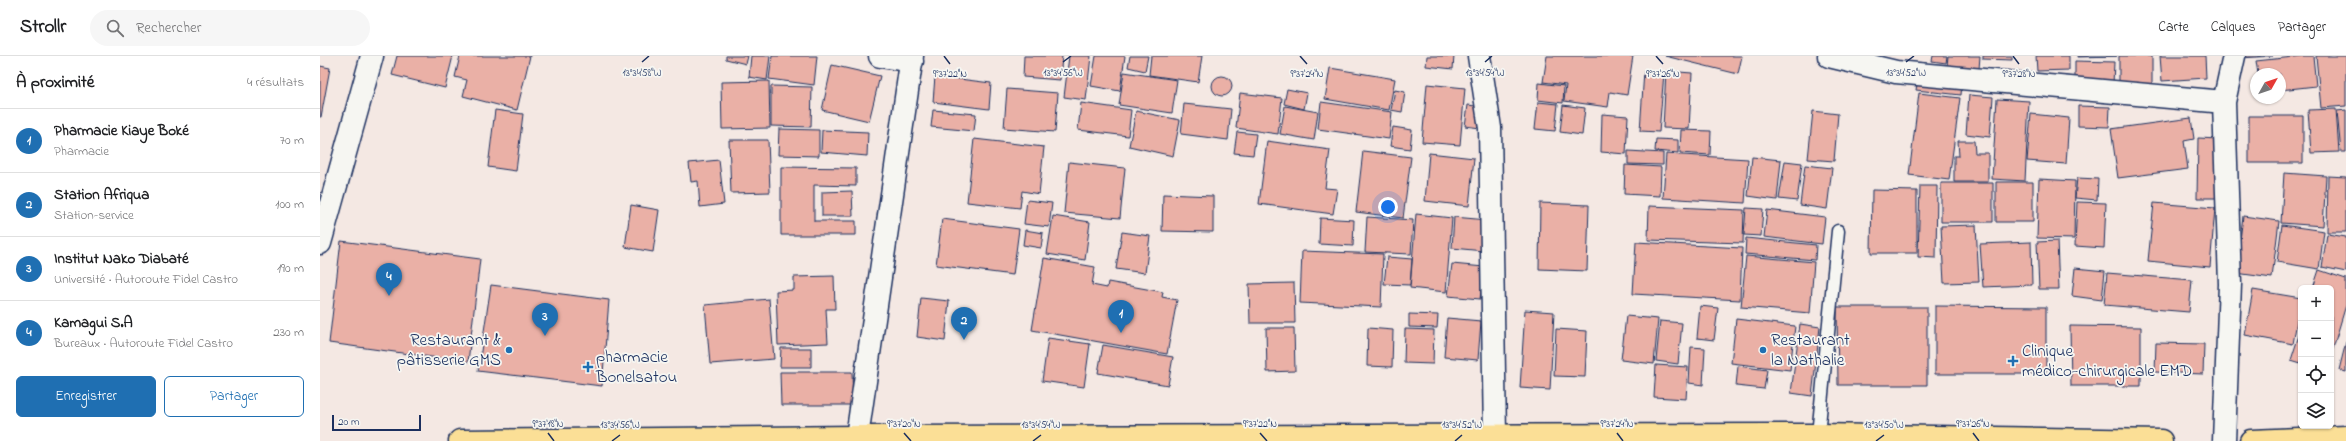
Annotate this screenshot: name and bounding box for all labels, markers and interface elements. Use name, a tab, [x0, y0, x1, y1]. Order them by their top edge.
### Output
search box	[90, 10, 370, 46]
text: Strollr	[20, 14, 66, 41]
icon: search	[104, 17, 126, 39]
text: Rechercher	[136, 17, 201, 39]
text: Carte	[2158, 17, 2189, 38]
text: Calques	[2211, 17, 2256, 38]
text: Partager	[2278, 17, 2326, 38]
text: 13°34'58"W	[623, 66, 662, 81]
text: 13°34'56"W	[1043, 66, 1083, 81]
text: 13°34'54"W	[1465, 66, 1505, 81]
text: 13°34'52"W	[1886, 66, 1926, 81]
text: 9°37'22"N	[933, 67, 967, 82]
text: 9°37'24"N	[1290, 67, 1324, 82]
text: 9°37'26"N	[1646, 67, 1680, 82]
text: 9°37'28"N	[2003, 67, 2036, 82]
north arrow	[2250, 68, 2286, 104]
text: À proximité	[16, 70, 94, 95]
text: 4 résultats	[247, 73, 304, 92]
text: Pharmacie Kiaye Boké	[54, 120, 189, 142]
text: 1	[27, 131, 31, 150]
text: 70 m	[280, 131, 304, 150]
text: Pharmacie	[54, 142, 109, 161]
text: Station Afriqua	[54, 184, 149, 206]
text: 2	[26, 195, 32, 214]
text: 100 m	[275, 195, 304, 214]
your location	[1378, 197, 1398, 217]
text: Station-service	[54, 206, 134, 225]
text: Institut Nako Diabaté	[54, 248, 189, 270]
text: 3	[26, 259, 32, 278]
text: 190 m	[277, 259, 304, 278]
pin: 4	[376, 263, 402, 296]
text: Université · Autoroute Fidel Castro	[54, 270, 238, 289]
map controls	[2298, 285, 2334, 429]
button: +	[2298, 285, 2334, 321]
pin: 1	[1108, 300, 1134, 333]
pin: 3	[532, 303, 558, 336]
pin: 2	[951, 307, 977, 340]
text: Kamagui S.A	[54, 312, 133, 334]
button: −	[2298, 321, 2334, 357]
text: 4	[26, 323, 32, 342]
text: 230 m	[273, 323, 304, 342]
place label: Restaurant & pâtisserie GMS	[397, 328, 501, 373]
place label: Restaurant la Nathalie	[1771, 328, 1850, 373]
text: Bureaux · Autoroute Fidel Castro	[54, 334, 233, 353]
place label: Clinique médico-chirurgicale EMD	[2022, 339, 2192, 386]
marker: Restaurant & pâtisserie GMS	[504, 345, 514, 355]
place label: pharmacie Bonelsatou	[595, 345, 677, 390]
marker: Restaurant la Nathalie	[1758, 345, 1768, 355]
marker: Clinique médico-chirurgicale EMD	[2007, 355, 2019, 367]
button: locate	[2298, 357, 2334, 393]
marker: pharmacie Bonelsatou	[583, 362, 593, 372]
button: Enregistrer	[16, 376, 156, 417]
button: Partager	[164, 376, 304, 417]
button: layers	[2298, 393, 2334, 429]
scale bar	[332, 413, 421, 432]
text: 20 m	[338, 414, 360, 430]
text: 9°37'18"N	[532, 417, 564, 432]
text: 9°37'20"N	[887, 417, 921, 432]
text: 9°37'22"N	[1243, 417, 1277, 432]
text: 9°37'24"N	[1600, 417, 1634, 432]
text: 9°37'26"N	[1956, 417, 1990, 432]
text: 13°34'56"W	[600, 418, 640, 433]
text: 13°34'54"W	[1021, 418, 1061, 433]
text: 13°34'52"W	[1442, 418, 1482, 433]
text: 13°34'50"W	[1864, 418, 1904, 433]

